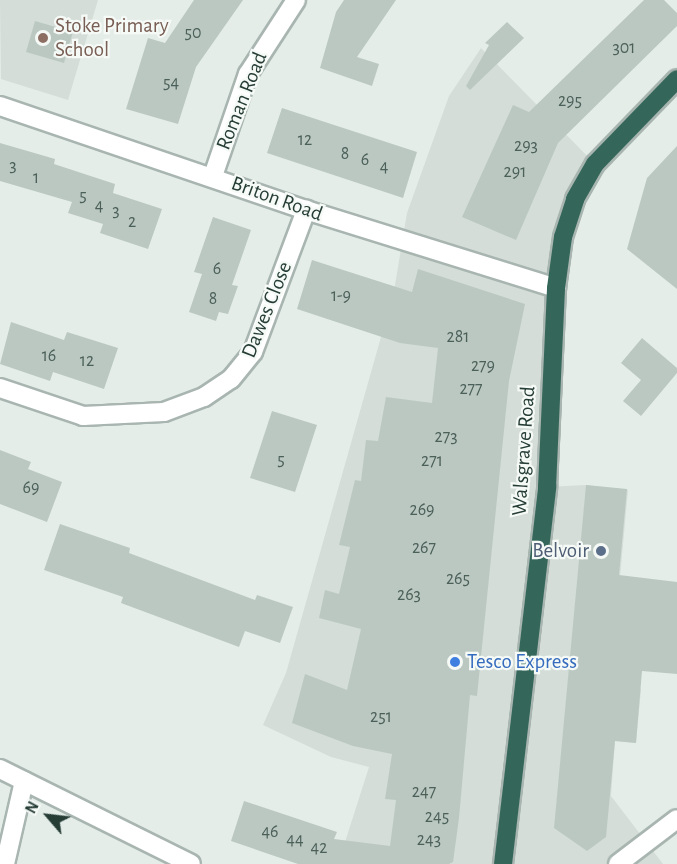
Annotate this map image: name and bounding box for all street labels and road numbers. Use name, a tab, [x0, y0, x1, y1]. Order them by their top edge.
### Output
street label: Roman Road	[211, 48, 273, 154]
street label: Briton Road	[228, 171, 326, 227]
street label: Dawes Close	[236, 258, 298, 362]
street label: Walsgrave Road	[507, 385, 541, 517]

